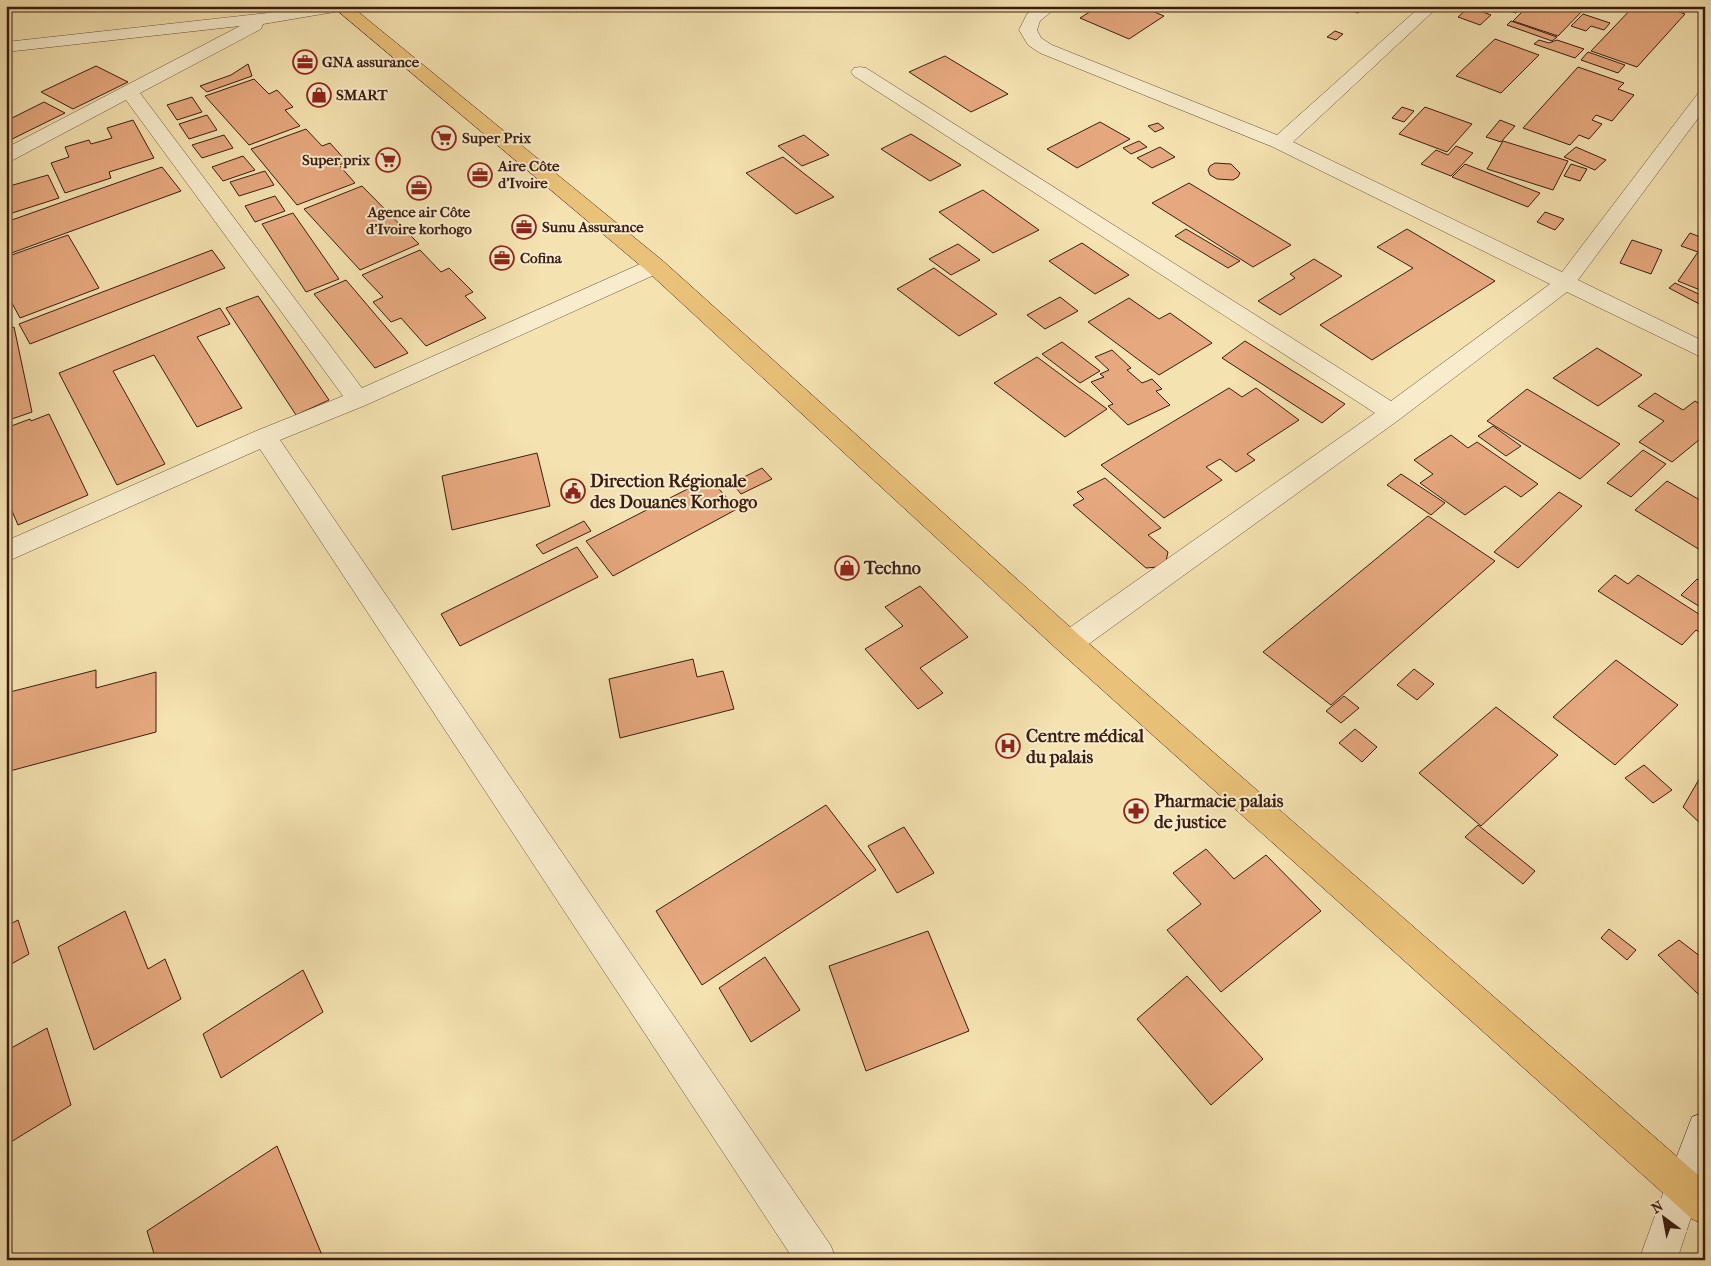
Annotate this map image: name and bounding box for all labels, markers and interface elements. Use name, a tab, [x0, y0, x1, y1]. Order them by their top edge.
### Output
office icon: GNA assurance	[292, 49, 318, 75]
place label: GNA assurance	[322, 53, 420, 71]
shop icon: SMART	[306, 82, 332, 108]
place label: SMART	[336, 86, 389, 104]
supermarket icon: Super Prix	[431, 125, 457, 151]
place label: Super Prix	[462, 129, 531, 147]
supermarket icon: Super prix	[375, 147, 401, 173]
place label: Super prix	[302, 151, 370, 169]
place label: Aire Côte d’Ivoire	[497, 157, 560, 192]
office icon: Aire Côte d’Ivoire	[467, 162, 493, 188]
office icon: Agence air Côte d'Ivoire korhogo	[406, 175, 432, 201]
place label: Agence air Côte d'Ivoire korhogo	[366, 203, 472, 238]
office icon: Sunu Assurance	[511, 214, 537, 240]
place label: Sunu Assurance	[542, 218, 644, 236]
office icon: Cofina	[489, 245, 515, 271]
place label: Cofina	[520, 249, 563, 267]
place label: Direction Régionale des Douanes Korhogo	[590, 471, 757, 513]
public building icon: Direction Régionale des Douanes Korhogo	[560, 478, 586, 504]
shop icon: Techno	[834, 555, 860, 581]
place label: Techno	[863, 558, 921, 579]
place label: Centre médical du palais	[1026, 726, 1145, 768]
hospital icon: Centre médical du palais	[995, 733, 1021, 759]
place label: Pharmacie palais de justice	[1154, 791, 1284, 833]
pharmacy icon: Pharmacie palais de justice	[1123, 798, 1149, 824]
north arrow	[1638, 1194, 1688, 1244]
text: N	[1648, 1197, 1667, 1217]

